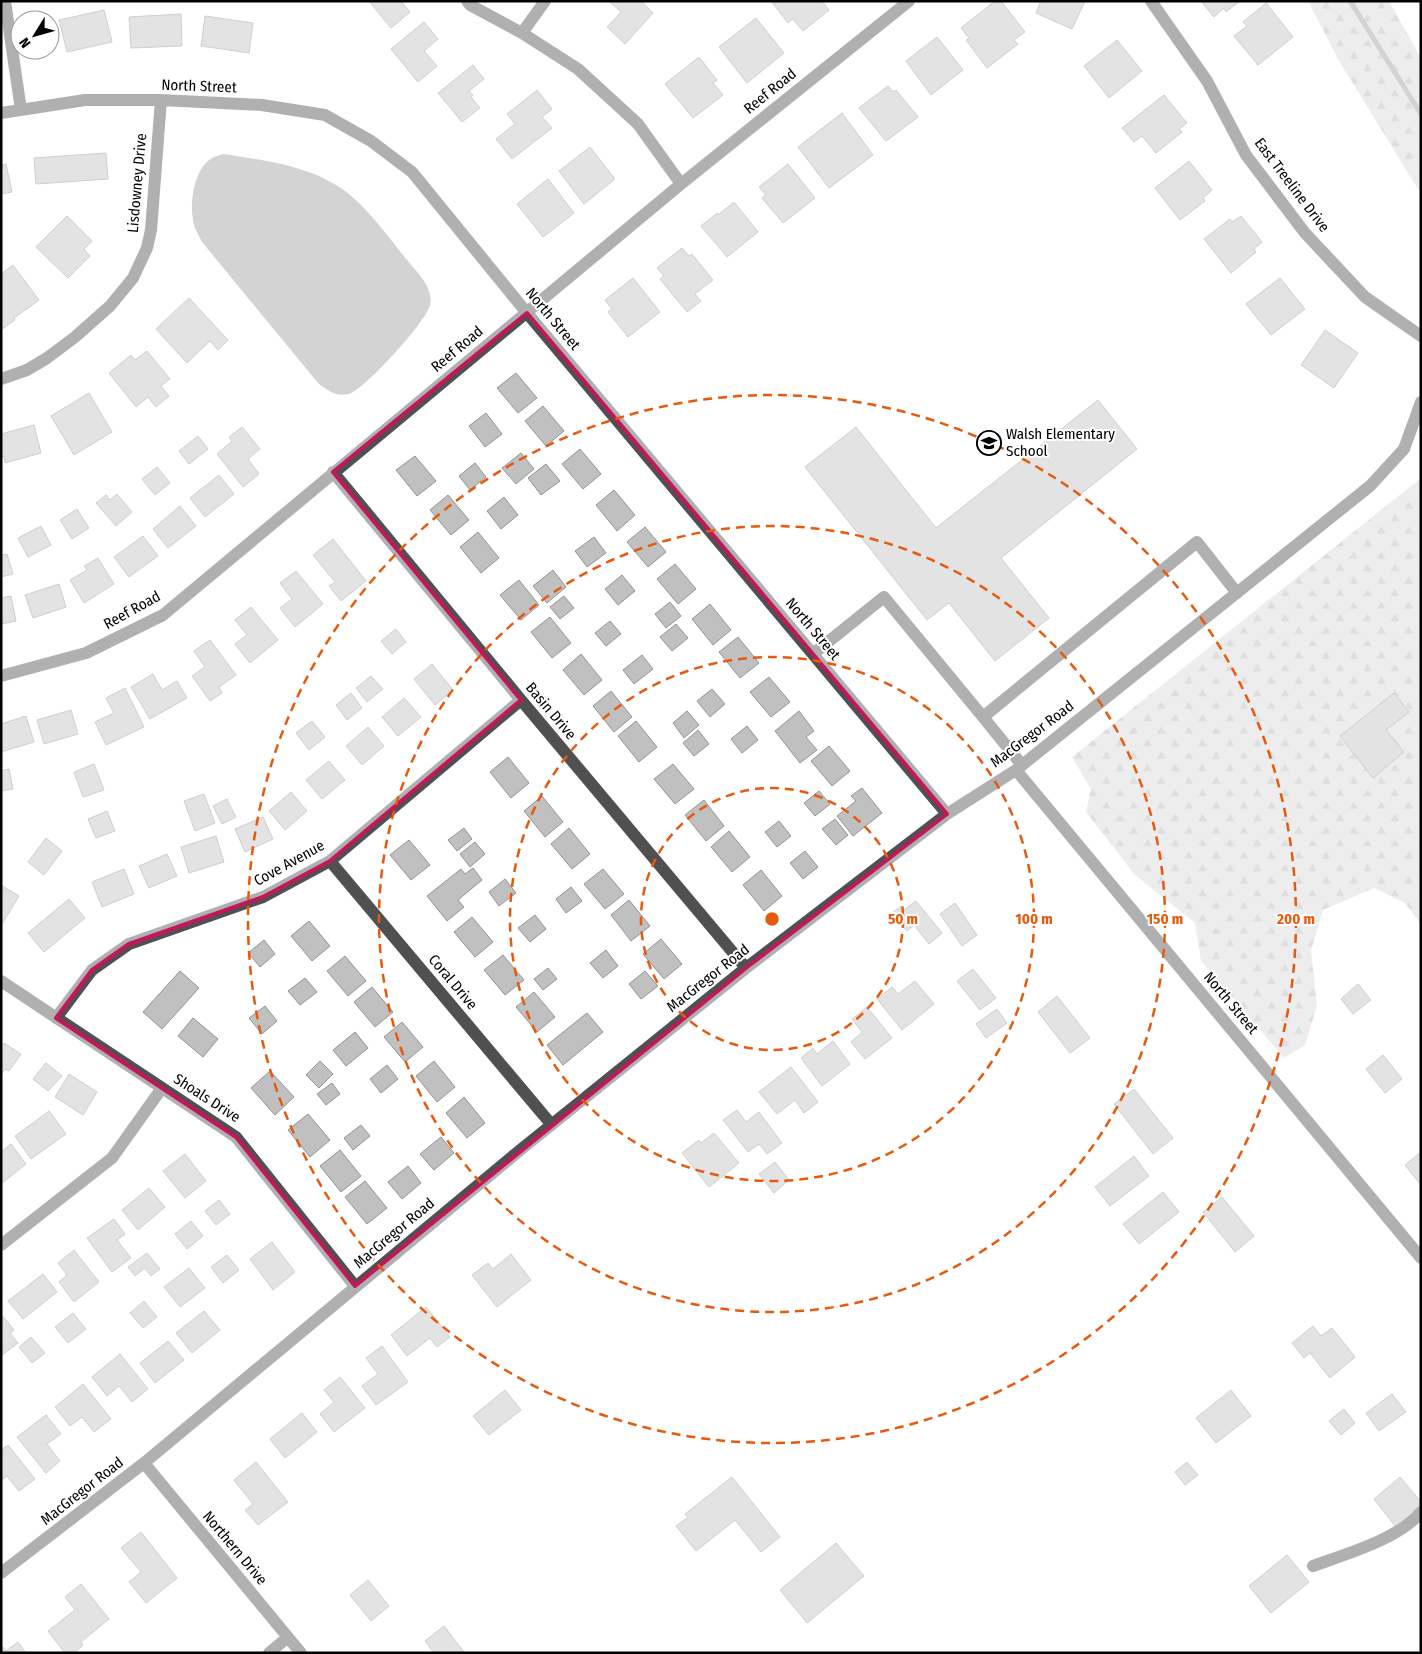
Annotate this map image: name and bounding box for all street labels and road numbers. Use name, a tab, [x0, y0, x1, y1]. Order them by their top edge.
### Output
street label: Reef Road	[740, 65, 800, 117]
street label: North Street	[161, 76, 237, 96]
street label: Lisdowney Drive	[124, 132, 150, 234]
street label: East Treeline Drive	[1251, 134, 1333, 236]
street label: North Street	[522, 284, 584, 354]
street label: Reef Road	[427, 322, 487, 376]
street label: Reef Road	[101, 587, 163, 633]
street label: North Street	[782, 594, 844, 664]
street label: Basin Drive	[522, 679, 580, 743]
street label: MacGregor Road	[987, 697, 1077, 771]
street label: Cove Avenue	[251, 836, 327, 890]
street label: MacGregor Road	[663, 940, 753, 1016]
street label: Coral Drive	[425, 951, 481, 1013]
street label: North Street	[1200, 968, 1262, 1038]
street label: Shoals Drive	[170, 1070, 244, 1126]
street label: MacGregor Road	[350, 1194, 438, 1272]
street label: MacGregor Road	[37, 1453, 127, 1529]
street label: Northern Drive	[199, 1507, 271, 1589]

